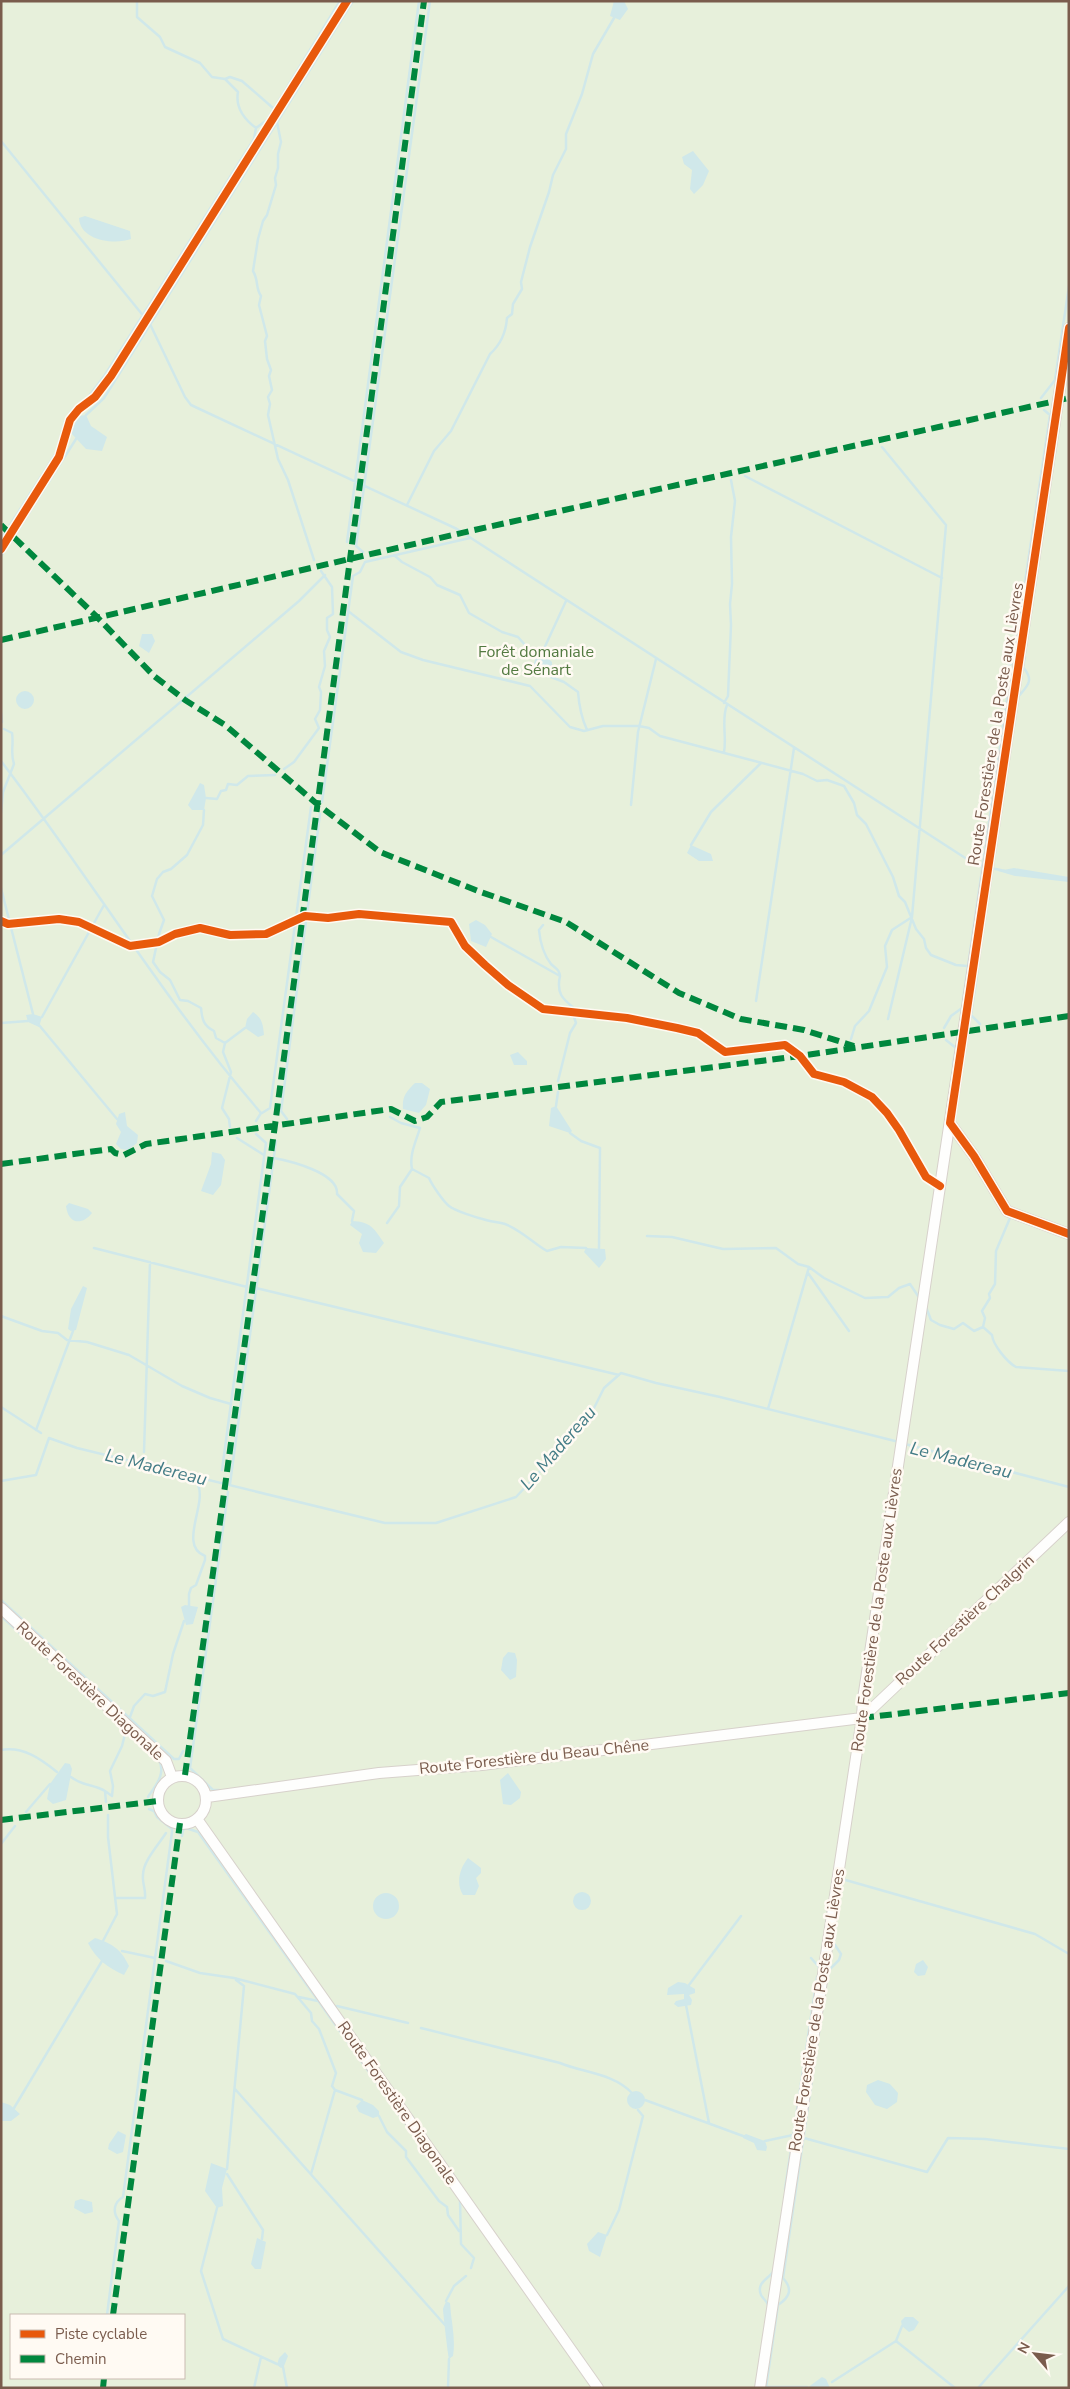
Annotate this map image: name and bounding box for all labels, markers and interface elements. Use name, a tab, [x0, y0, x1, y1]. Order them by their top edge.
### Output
street label: Route Forestière de la Poste aux Lièvres	[963, 581, 1029, 867]
park label: Forêt domaniale de Sénart	[478, 641, 594, 681]
water label: Le Madereau	[515, 1401, 601, 1495]
water label: Le Madereau	[907, 1436, 1015, 1484]
water label: Le Madereau	[102, 1443, 210, 1491]
street label: Route Forestière de la Poste aux Lièvres	[846, 1467, 908, 1753]
street label: Route Forestière Chalgrin	[891, 1550, 1039, 1690]
street label: Route Forestière Diagonale	[11, 1617, 169, 1765]
street label: Route Forestière du Beau Chêne	[418, 1734, 650, 1780]
street label: Route Forestière de la Poste aux Lièvres	[784, 1867, 850, 2153]
street label: Route Forestière Diagonale	[332, 2017, 462, 2189]
legend	[10, 2314, 185, 2379]
text: Piste cyclable	[55, 2324, 147, 2344]
north arrow	[1010, 2329, 1060, 2379]
text: N	[1013, 2339, 1035, 2357]
text: Chemin	[55, 2349, 106, 2369]

